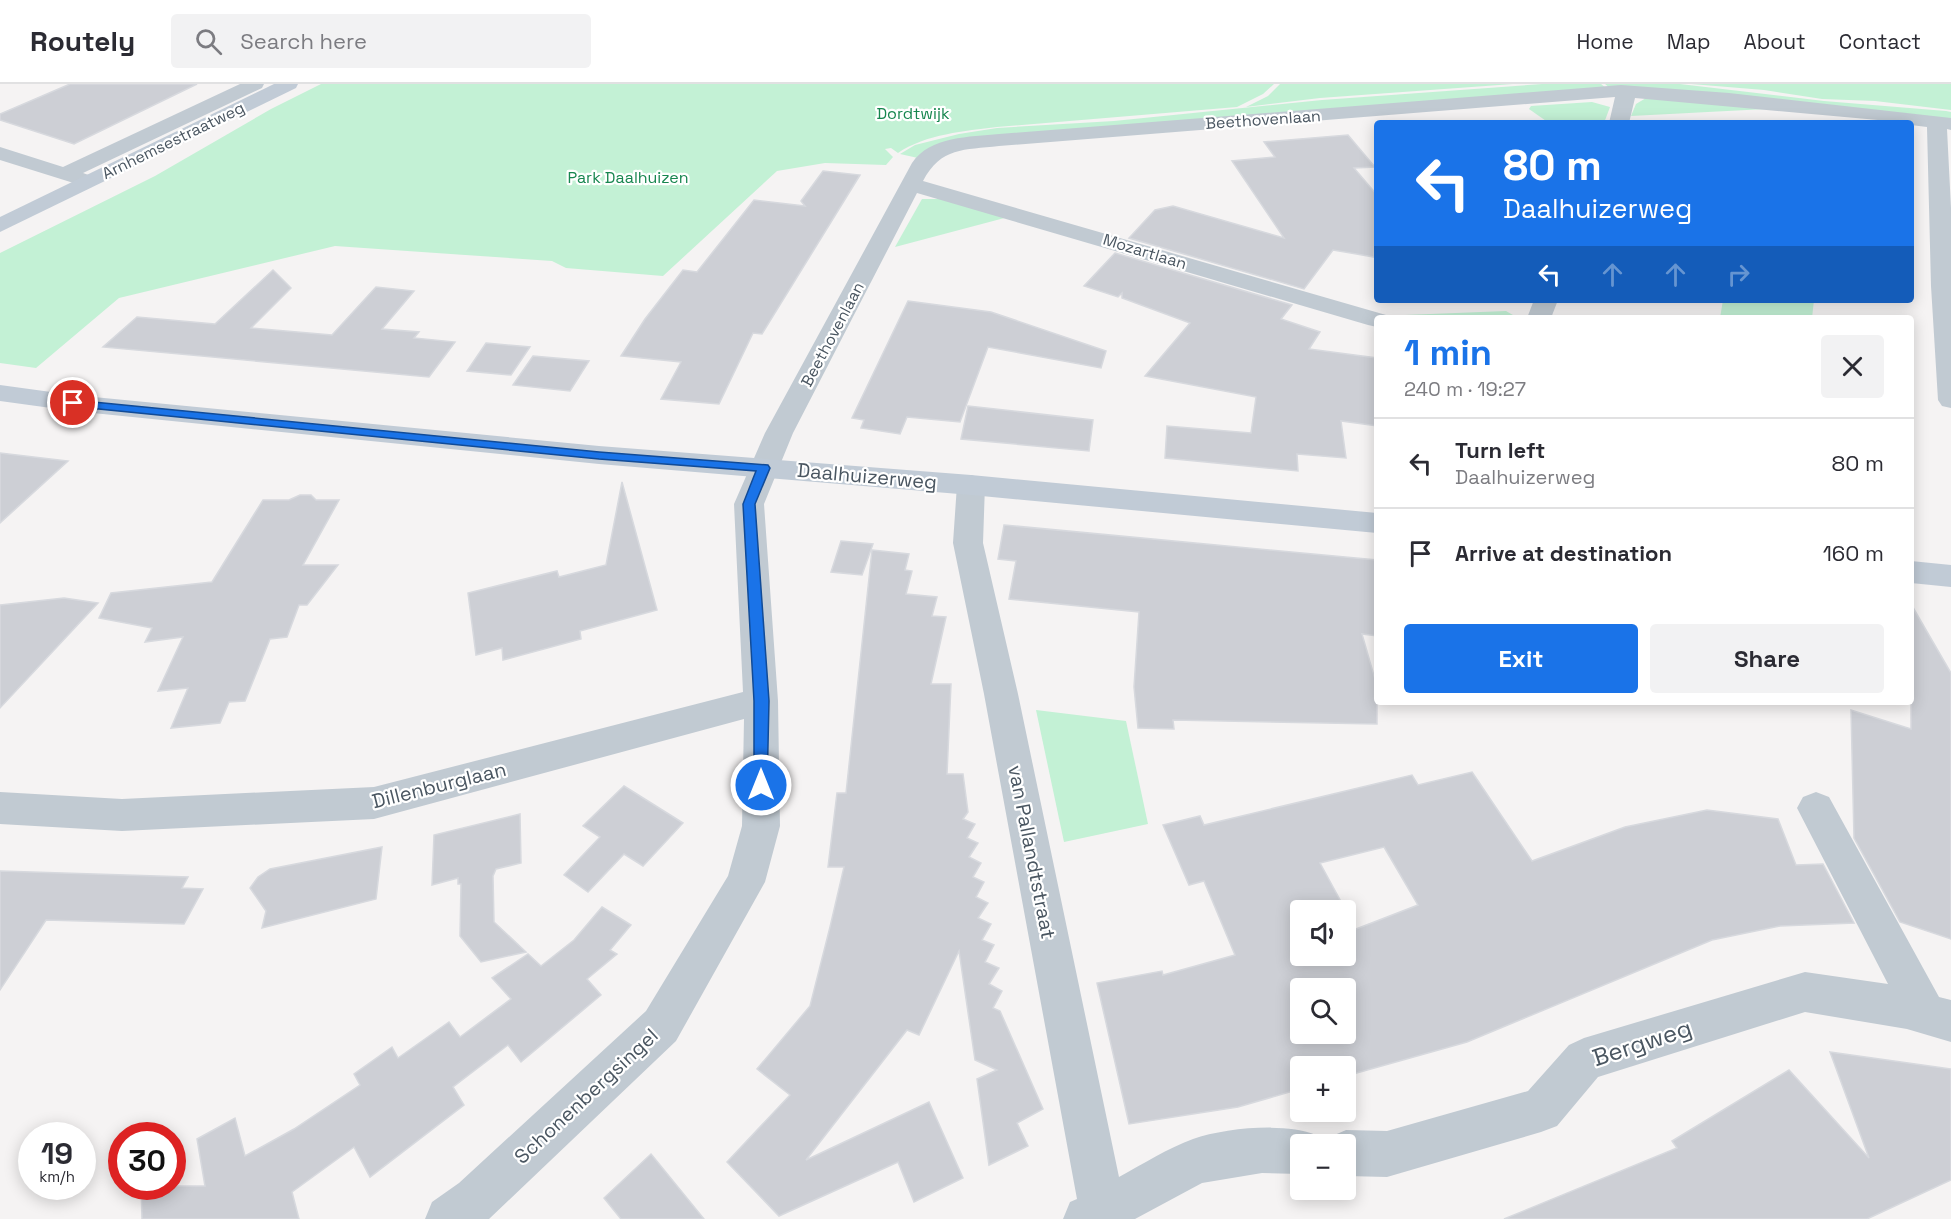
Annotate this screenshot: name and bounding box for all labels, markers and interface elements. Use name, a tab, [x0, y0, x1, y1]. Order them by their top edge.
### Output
search box	[171, 14, 591, 68]
text: Routely	[30, 23, 135, 59]
icon: search	[192, 25, 225, 58]
text: Search here	[240, 27, 367, 55]
text: Home	[1576, 28, 1634, 55]
text: Map	[1667, 28, 1711, 55]
text: About	[1744, 28, 1806, 55]
text: Contact	[1839, 28, 1921, 55]
street label: Arnhemsestraatweg	[99, 97, 248, 184]
park label: Dordtwijk	[876, 103, 950, 124]
street label: Beethovenlaan	[1205, 105, 1321, 134]
text: 80 m	[1503, 139, 1602, 192]
icon: left	[1404, 144, 1482, 222]
park label: Park Daalhuizen	[567, 167, 689, 188]
text: Daalhuizerweg	[1503, 191, 1692, 226]
street label: Mozartlaan	[1100, 229, 1189, 274]
icon: left	[1533, 258, 1566, 291]
icon: ahead	[1596, 258, 1629, 291]
icon: ahead	[1659, 258, 1692, 291]
icon: right	[1722, 258, 1755, 291]
street label: Beethovenlaan	[796, 278, 869, 390]
text: 1 min	[1404, 330, 1492, 376]
button: close	[1821, 335, 1884, 398]
text: 240 m · 19:27	[1404, 376, 1526, 402]
pin	[47, 377, 98, 428]
icon: arrive	[56, 386, 89, 419]
text: Turn left	[1455, 436, 1545, 464]
icon: left	[1404, 447, 1437, 480]
text: 80 m	[1832, 449, 1884, 477]
street label: Daalhuizerweg	[796, 457, 938, 495]
text: Daalhuizerweg	[1455, 464, 1595, 490]
icon: arrive	[1404, 537, 1437, 570]
text: Arrive at destination	[1455, 539, 1672, 567]
text: 160 m	[1823, 539, 1884, 567]
button: Exit	[1404, 624, 1638, 693]
button: Share	[1650, 624, 1884, 693]
position arrow	[729, 753, 793, 817]
street label: Dillenburglaan	[369, 756, 509, 814]
street label: van Pallandtstraat	[1002, 763, 1062, 941]
map controls	[1290, 900, 1356, 1200]
button: sound	[1290, 900, 1356, 966]
button: search	[1290, 978, 1356, 1044]
street label: Bergweg	[1588, 1012, 1695, 1073]
street label: Schonenbergsingel	[509, 1023, 663, 1169]
button: +	[1290, 1056, 1356, 1122]
speed limit sign: 30	[108, 1122, 186, 1200]
text: 19	[41, 1134, 73, 1173]
button: −	[1290, 1134, 1356, 1200]
text: km/h	[39, 1167, 75, 1186]

